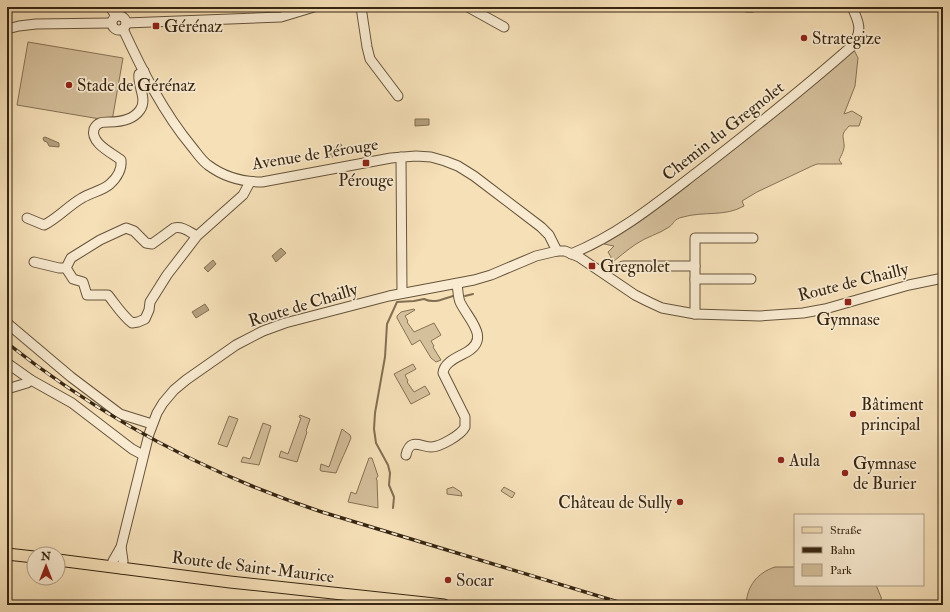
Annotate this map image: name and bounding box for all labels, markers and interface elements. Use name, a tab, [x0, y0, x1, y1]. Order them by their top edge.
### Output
place label: Gérénaz	[164, 16, 223, 37]
marker: Gérénaz	[151, 21, 161, 31]
place label: Strategize	[812, 28, 881, 49]
marker: Strategize	[799, 33, 809, 43]
place label: Stade de Gérénaz	[77, 75, 196, 96]
street label: Chemin du Gregnolet	[658, 77, 789, 185]
marker: Stade de Gérénaz	[64, 80, 74, 90]
street label: Avenue de Pérouge	[250, 134, 379, 174]
marker: Pérouge	[361, 158, 371, 168]
place label: Pérouge	[338, 170, 394, 191]
place label: Gregnolet	[600, 256, 670, 277]
street label: Route de Chailly	[796, 258, 911, 307]
marker: Gregnolet	[587, 261, 597, 271]
street label: Route de Chailly	[246, 278, 361, 333]
marker: Gymnase	[843, 297, 853, 307]
place label: Gymnase	[816, 309, 880, 331]
place label: Bâtiment principal	[860, 394, 924, 436]
marker: Bâtiment principal	[848, 409, 858, 419]
place label: Aula	[788, 450, 821, 471]
place label: Gymnase de Burier	[853, 453, 917, 494]
marker: Aula	[776, 455, 786, 465]
marker: Gymnase de Burier	[840, 468, 850, 478]
place label: Château de Sully	[558, 492, 673, 514]
marker: Château de Sully	[675, 497, 685, 507]
legend	[794, 514, 924, 586]
text: Straße	[830, 523, 861, 538]
text: Bahn	[830, 543, 855, 558]
north arrow	[26, 546, 66, 586]
street label: Route de Saint-Maurice	[171, 547, 335, 587]
text: N	[40, 550, 52, 563]
text: Park	[830, 563, 852, 578]
place label: Socar	[456, 570, 494, 591]
marker: Socar	[443, 575, 453, 585]

